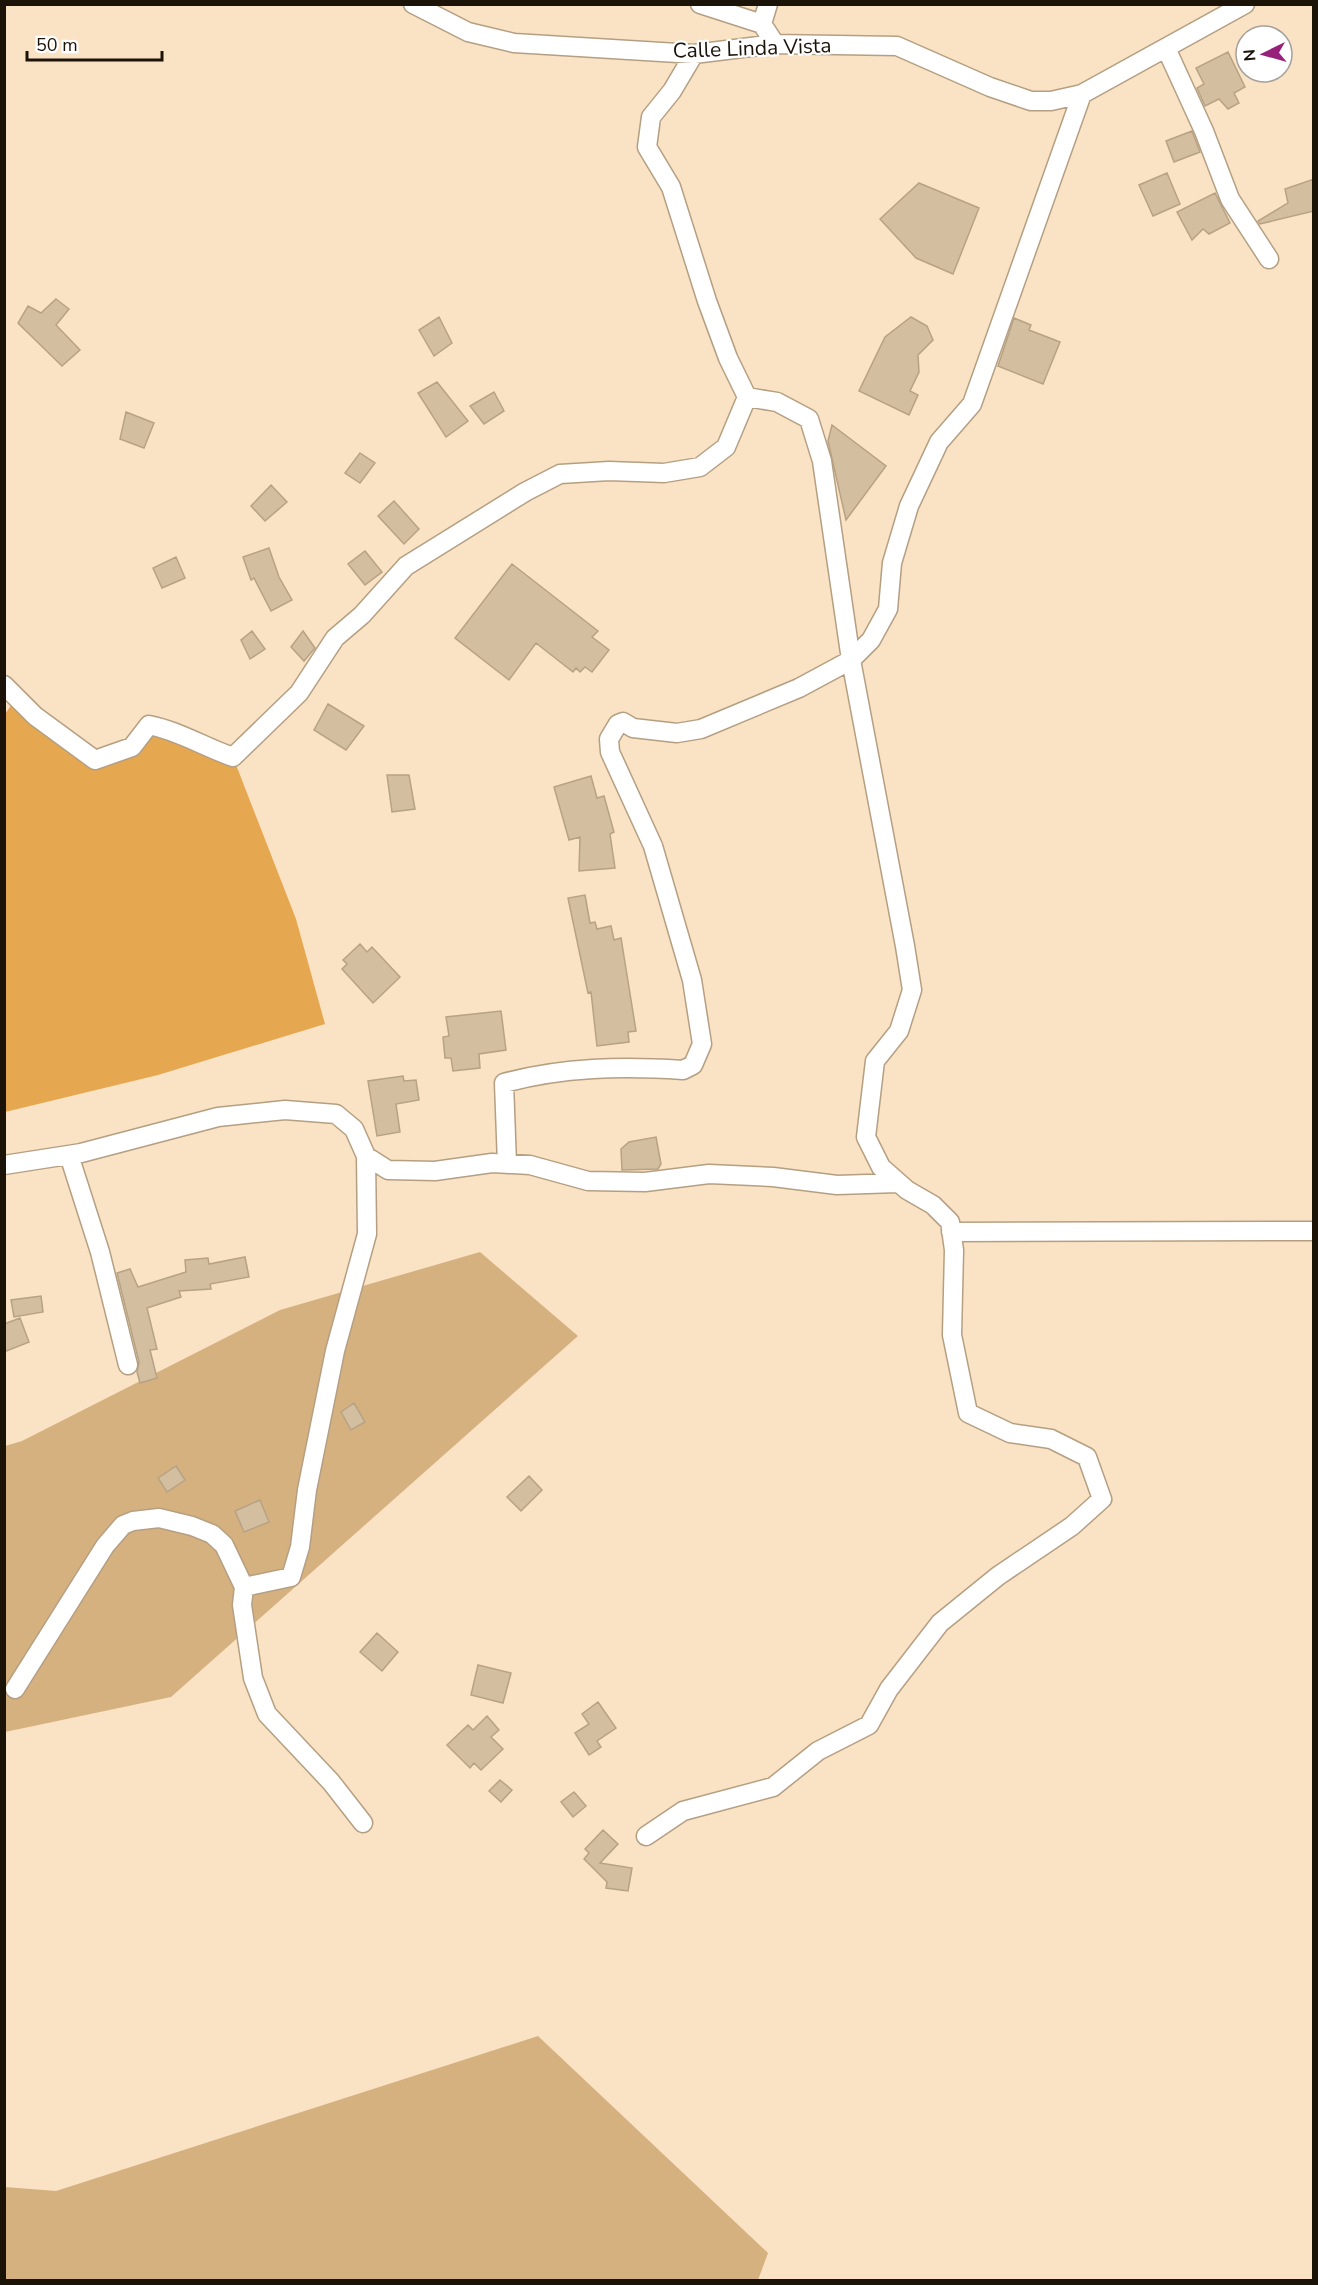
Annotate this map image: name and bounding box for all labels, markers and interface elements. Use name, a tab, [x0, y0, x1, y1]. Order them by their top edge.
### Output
scale bar	[27, 24, 162, 62]
north arrow	[1234, 24, 1294, 84]
street label: Calle Linda Vista	[672, 31, 832, 65]
text: 50 m	[36, 33, 78, 57]
text: N	[1239, 48, 1262, 62]

